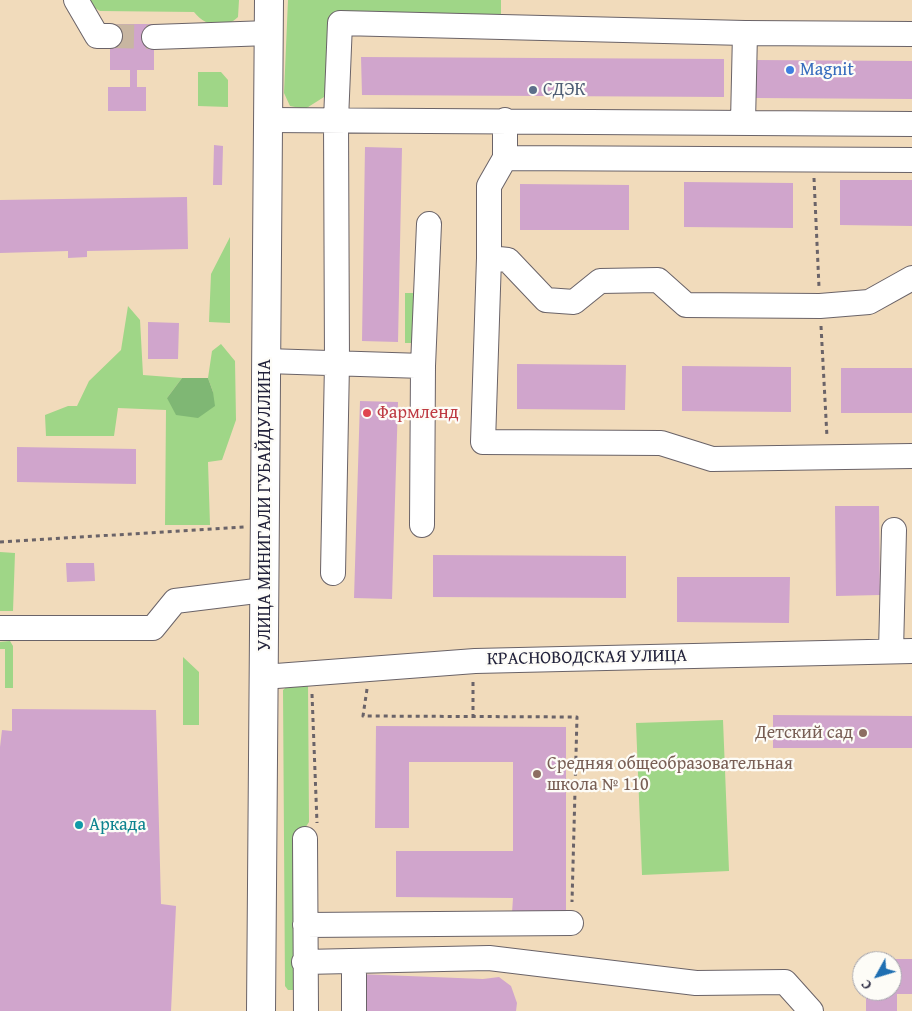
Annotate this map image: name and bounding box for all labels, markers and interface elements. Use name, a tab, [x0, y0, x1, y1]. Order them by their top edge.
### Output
place label: Magnit	[800, 59, 854, 81]
marker: Magnit	[784, 64, 796, 76]
place label: СДЭК	[543, 79, 586, 101]
marker: СДЭК	[527, 84, 539, 96]
street label: УЛИЦА МИНИГАЛИ ГУБАЙДУЛЛИНА	[254, 359, 276, 651]
place label: Фармленд	[377, 402, 458, 424]
marker: Фармленд	[361, 407, 373, 419]
street label: КРАСНОВОДСКАЯ УЛИЦА	[487, 645, 687, 671]
place label: Детский сад	[755, 722, 853, 744]
marker: Детский сад	[857, 727, 869, 739]
place label: Средняя общеобразовательная школа № 110	[547, 753, 793, 796]
marker: Средняя общеобразовательная школа № 110	[531, 768, 543, 780]
place label: Аркада	[89, 814, 146, 836]
marker: Аркада	[73, 819, 85, 831]
north arrow	[852, 951, 902, 1001]
text: С	[856, 975, 876, 994]

